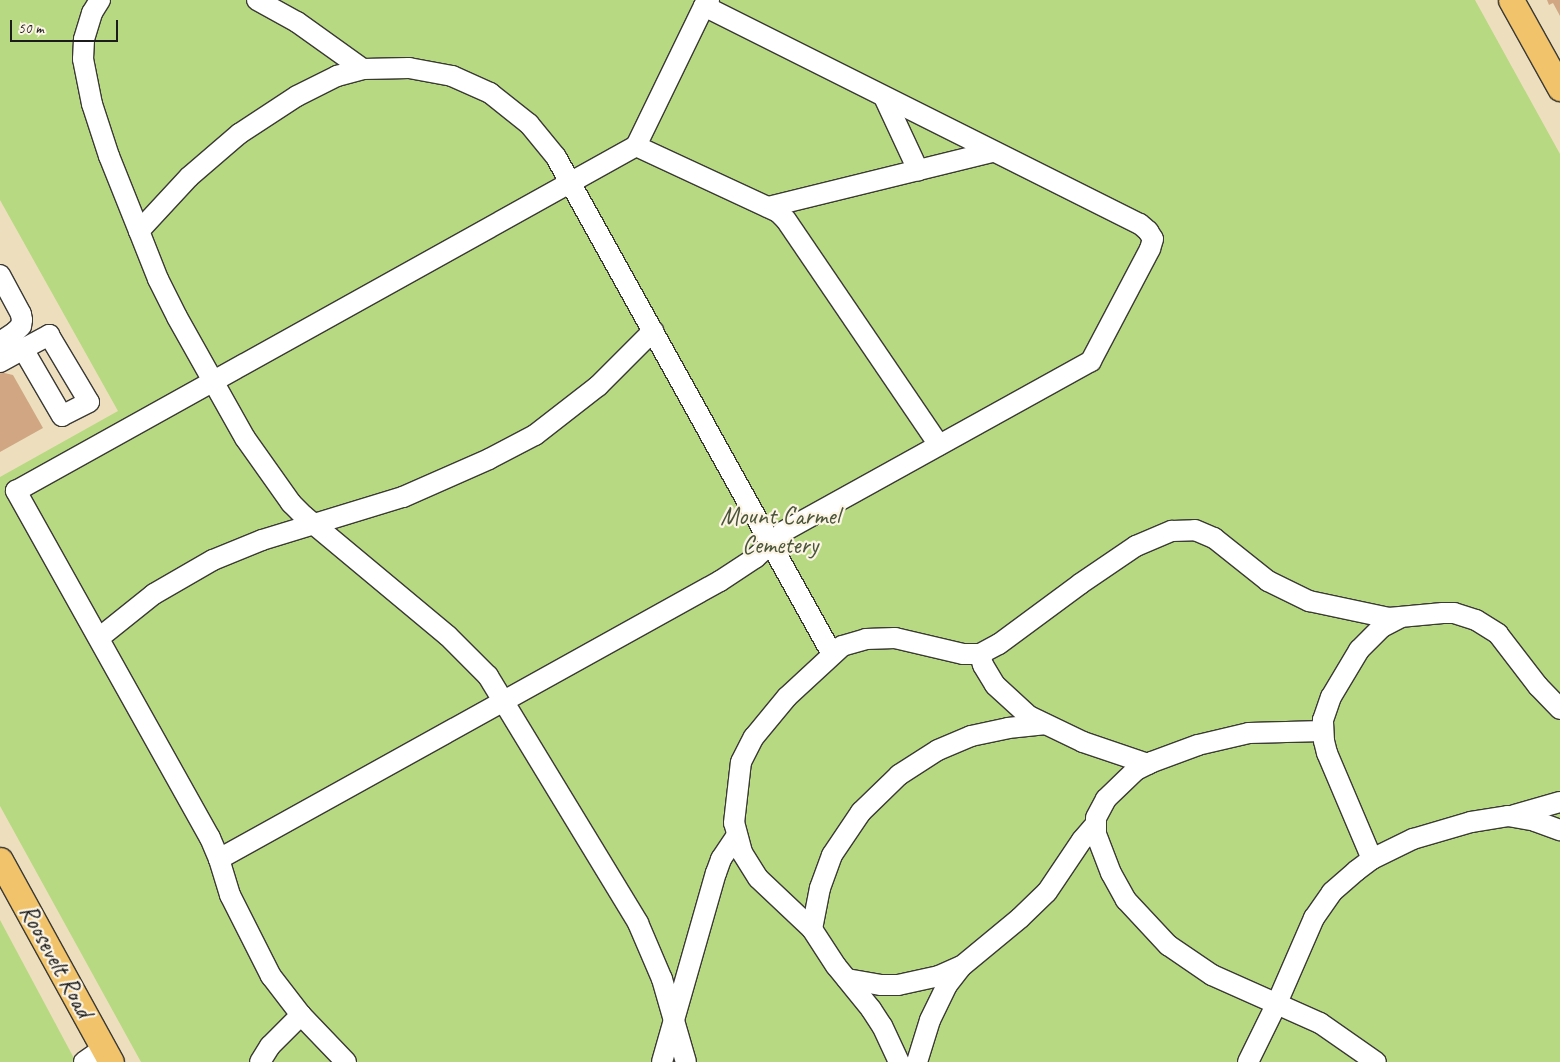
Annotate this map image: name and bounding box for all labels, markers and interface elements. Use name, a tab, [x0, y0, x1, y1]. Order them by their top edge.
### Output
scale bar	[12, 10, 120, 42]
text: 50 m	[18, 19, 44, 38]
park label: Mount Carmel Cemetery	[719, 502, 841, 561]
street label: Roosevelt Road	[13, 899, 99, 1023]

